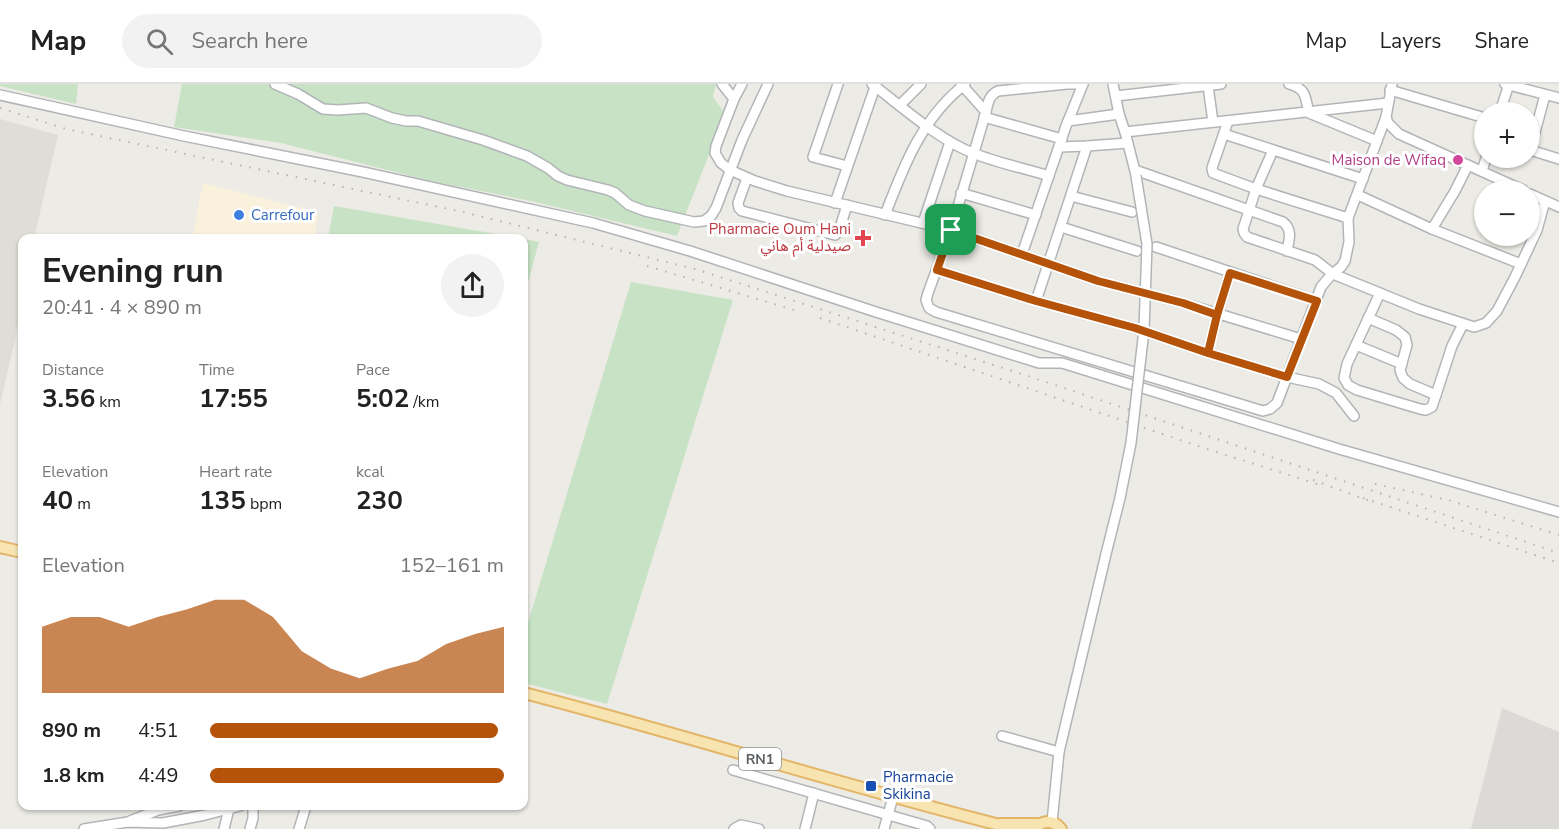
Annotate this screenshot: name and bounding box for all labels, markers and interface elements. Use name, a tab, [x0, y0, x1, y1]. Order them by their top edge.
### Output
search box	[122, 14, 542, 68]
text: Map	[30, 22, 86, 60]
icon: search	[143, 25, 176, 58]
text: Search here	[191, 26, 308, 56]
text: Map	[1305, 27, 1347, 55]
text: Layers	[1380, 27, 1441, 55]
text: Share	[1474, 27, 1529, 55]
map controls	[1474, 102, 1540, 246]
button: +	[1474, 102, 1540, 168]
place label: Maison de Wifaq	[1332, 150, 1446, 170]
marker: Maison de Wifaq	[1451, 153, 1465, 167]
button: −	[1474, 180, 1540, 246]
pin	[925, 204, 976, 255]
place label: Carrefour	[251, 205, 315, 225]
marker: Carrefour	[232, 208, 246, 222]
icon: arrive	[934, 213, 967, 246]
place label: Pharmacie Oum Hani صيدلية أم هاني	[709, 219, 851, 257]
marker: Pharmacie Oum Hani صيدلية أم هاني	[856, 231, 870, 245]
text: Evening run	[42, 249, 224, 294]
button: share	[441, 254, 504, 317]
text: 20:41 · 4 × 890 m	[42, 294, 202, 321]
text: Distance	[42, 359, 104, 381]
text: Time	[199, 359, 235, 381]
text: Pace	[356, 359, 390, 381]
text: 3.56	[42, 381, 95, 416]
text: 17:55	[199, 381, 268, 416]
text: 5:02	[356, 381, 409, 416]
text: km	[95, 391, 121, 413]
text: /km	[409, 391, 440, 413]
text: Elevation	[42, 461, 108, 483]
text: Heart rate	[199, 461, 272, 483]
text: kcal	[356, 461, 384, 483]
text: 40	[42, 483, 73, 518]
text: 135	[199, 483, 246, 518]
text: 230	[356, 483, 403, 518]
text: m	[73, 493, 91, 515]
text: bpm	[246, 493, 282, 515]
text: Elevation	[42, 552, 125, 579]
text: 152–161 m	[400, 552, 504, 579]
text: 890 m	[42, 717, 101, 744]
text: 4:51	[138, 717, 179, 744]
road number: RN1	[739, 748, 781, 770]
text: 1.8 km	[42, 762, 105, 789]
text: 4:49	[138, 762, 179, 789]
place label: Pharmacie Skikina	[883, 767, 954, 804]
marker: Pharmacie Skikina	[864, 779, 878, 793]

